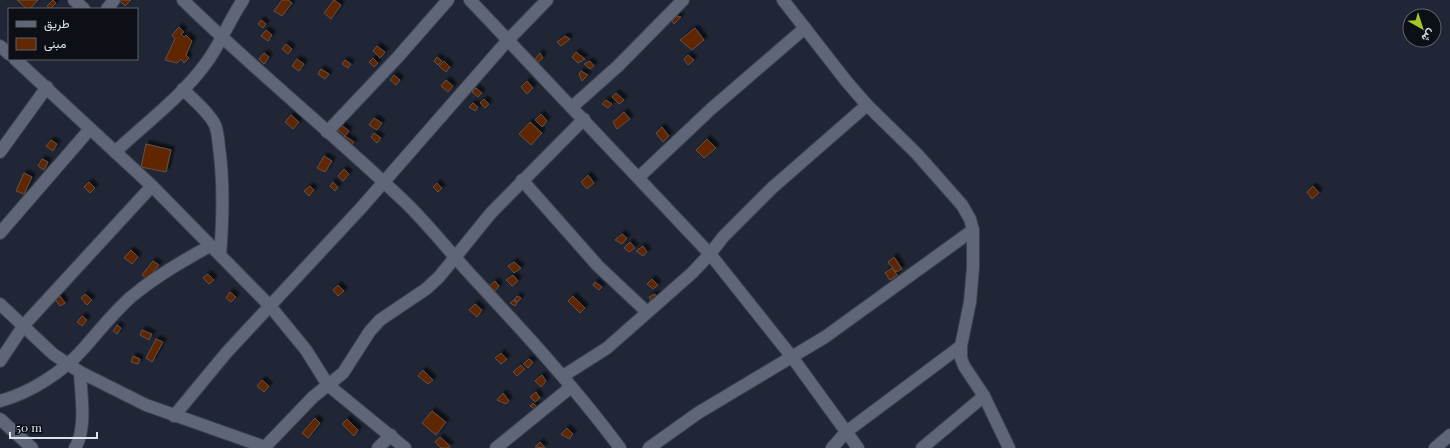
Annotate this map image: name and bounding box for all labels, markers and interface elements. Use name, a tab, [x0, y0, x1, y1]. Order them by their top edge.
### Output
legend	[8, 8, 138, 60]
north arrow	[1402, 8, 1442, 48]
text: طريق	[44, 15, 70, 32]
text: ش	[1419, 26, 1438, 46]
text: مبنى	[44, 35, 66, 52]
scale bar	[10, 414, 97, 440]
text: 50 m	[16, 419, 42, 435]

